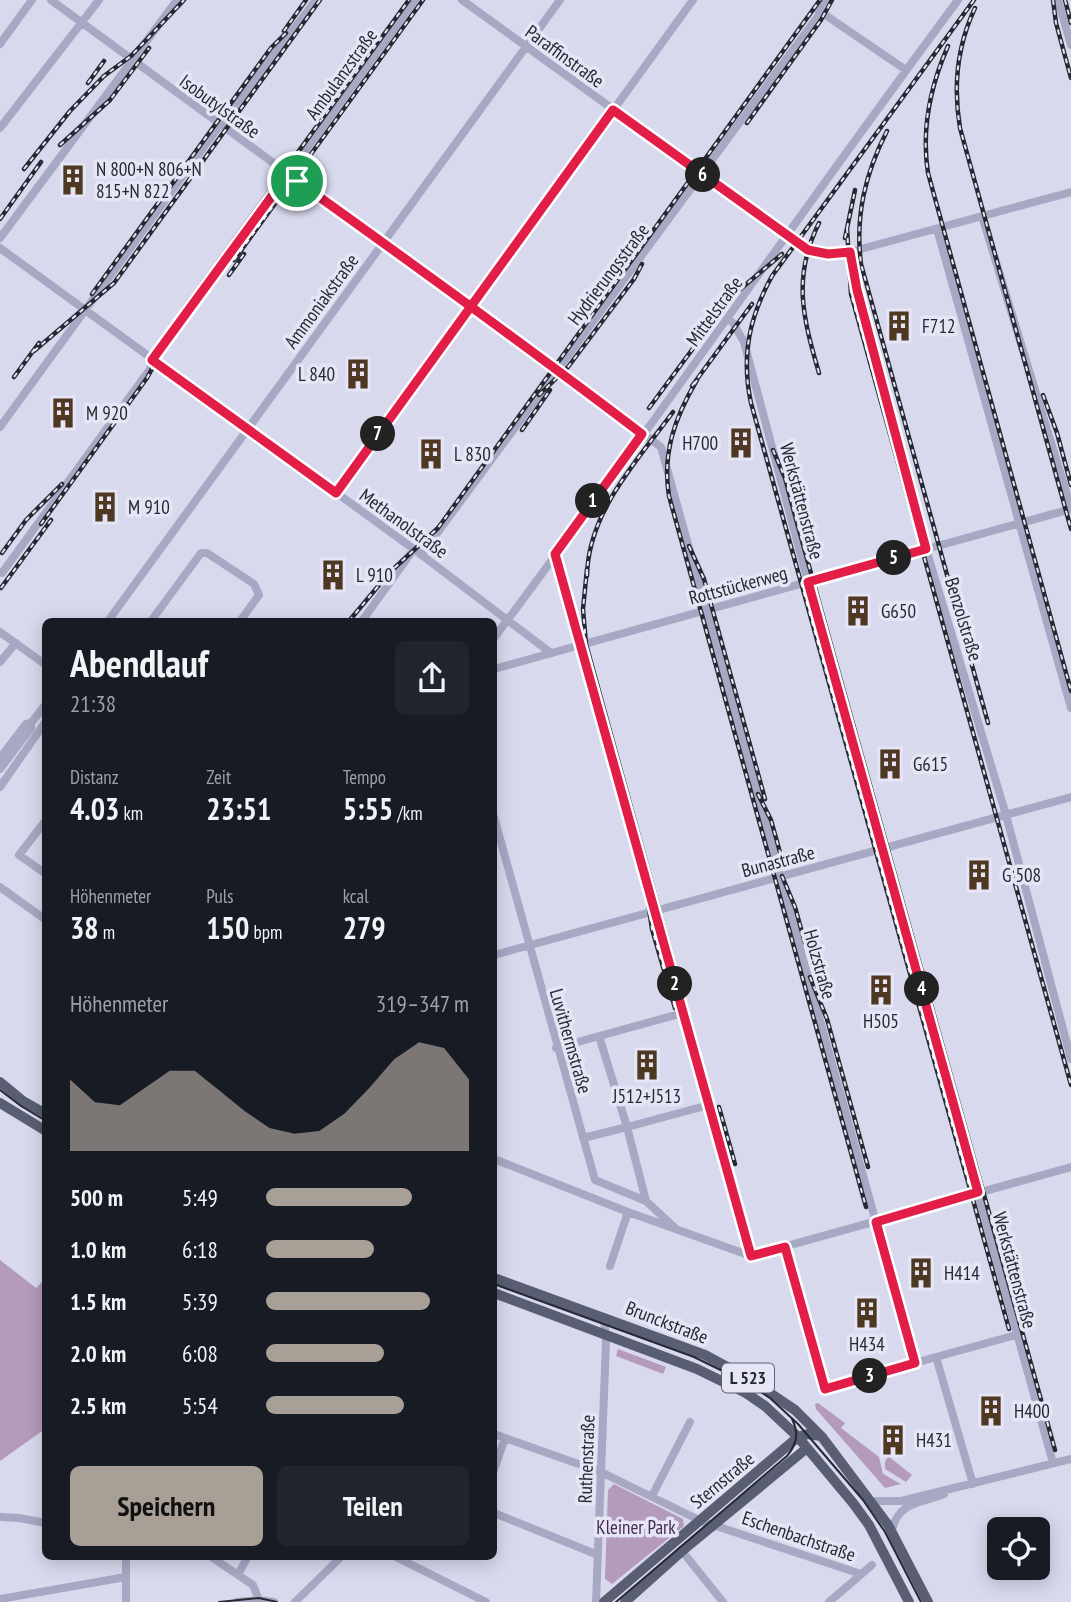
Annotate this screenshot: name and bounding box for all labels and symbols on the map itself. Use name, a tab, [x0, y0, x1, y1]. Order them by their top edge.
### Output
street label: Paraffinstraße	[521, 19, 609, 93]
street label: Ambulanzstraße	[300, 24, 382, 124]
street label: Isobutylstraße	[175, 69, 265, 143]
pin	[267, 151, 327, 211]
place label: N 800+N 806+N 815+N 822	[96, 157, 202, 203]
pin: 6	[686, 158, 720, 192]
building icon: N 800+N 806+N 815+N 822	[56, 163, 90, 197]
street label: Hydrierungsstraße	[562, 218, 654, 329]
street label: Ammoniakstraße	[279, 249, 363, 353]
street label: Mittelstraße	[681, 271, 747, 351]
building icon: F712	[882, 309, 916, 343]
place label: F712	[922, 314, 956, 338]
building icon: L 840	[341, 357, 375, 391]
place label: L 840	[298, 362, 335, 386]
building icon: M 920	[46, 396, 80, 430]
place label: M 920	[86, 401, 128, 425]
pin: 7	[360, 416, 396, 452]
building icon: H700	[724, 426, 758, 460]
place label: H700	[682, 431, 718, 455]
building icon: L 830	[414, 437, 448, 471]
street label: Werkstättenstraße	[775, 440, 829, 562]
place label: L 830	[454, 442, 491, 466]
street label: Methanolstraße	[355, 483, 453, 563]
pin: 1	[576, 484, 610, 518]
building icon: M 910	[88, 490, 122, 524]
place label: M 910	[128, 495, 170, 519]
pin: 5	[876, 540, 912, 576]
building icon: L 910	[316, 558, 350, 592]
street label: Rottstückerweg	[686, 560, 790, 610]
place label: L 910	[356, 563, 393, 587]
street label: Benzolstraße	[940, 574, 988, 664]
building icon: G650	[841, 594, 875, 628]
place label: G650	[881, 599, 916, 623]
building icon: G615	[873, 747, 907, 781]
place label: G615	[913, 752, 948, 776]
street label: Bunastraße	[739, 840, 817, 882]
building icon: G 508	[962, 858, 996, 892]
place label: G 508	[1002, 863, 1041, 887]
street label: Holzstraße	[799, 926, 841, 1002]
pin: 2	[658, 967, 692, 1002]
pin: 4	[904, 972, 940, 1006]
building icon: H505	[864, 973, 898, 1007]
street label: Luvithermstraße	[545, 986, 597, 1096]
place label: H505	[863, 1009, 899, 1033]
building icon: J512+J513	[630, 1048, 664, 1082]
place label: J512+J513	[612, 1084, 681, 1108]
street label: Werkstättenstraße	[988, 1209, 1042, 1331]
building icon: H414	[904, 1256, 938, 1290]
place label: H414	[944, 1261, 980, 1285]
street label: Brunckstraße	[622, 1295, 712, 1349]
building icon: H434	[850, 1296, 884, 1330]
place label: H434	[849, 1332, 885, 1356]
pin: 3	[852, 1358, 888, 1394]
road number: L 523	[722, 1364, 774, 1392]
building icon: H400	[974, 1394, 1008, 1428]
place label: H400	[1014, 1399, 1050, 1423]
street label: Ruthenstraße	[572, 1414, 600, 1504]
building icon: H431	[876, 1423, 910, 1457]
place label: H431	[916, 1428, 952, 1452]
street label: Sternstraße	[685, 1446, 759, 1514]
street label: Eschenbachstraße	[739, 1505, 859, 1567]
park label: Kleiner Park	[596, 1515, 676, 1539]

